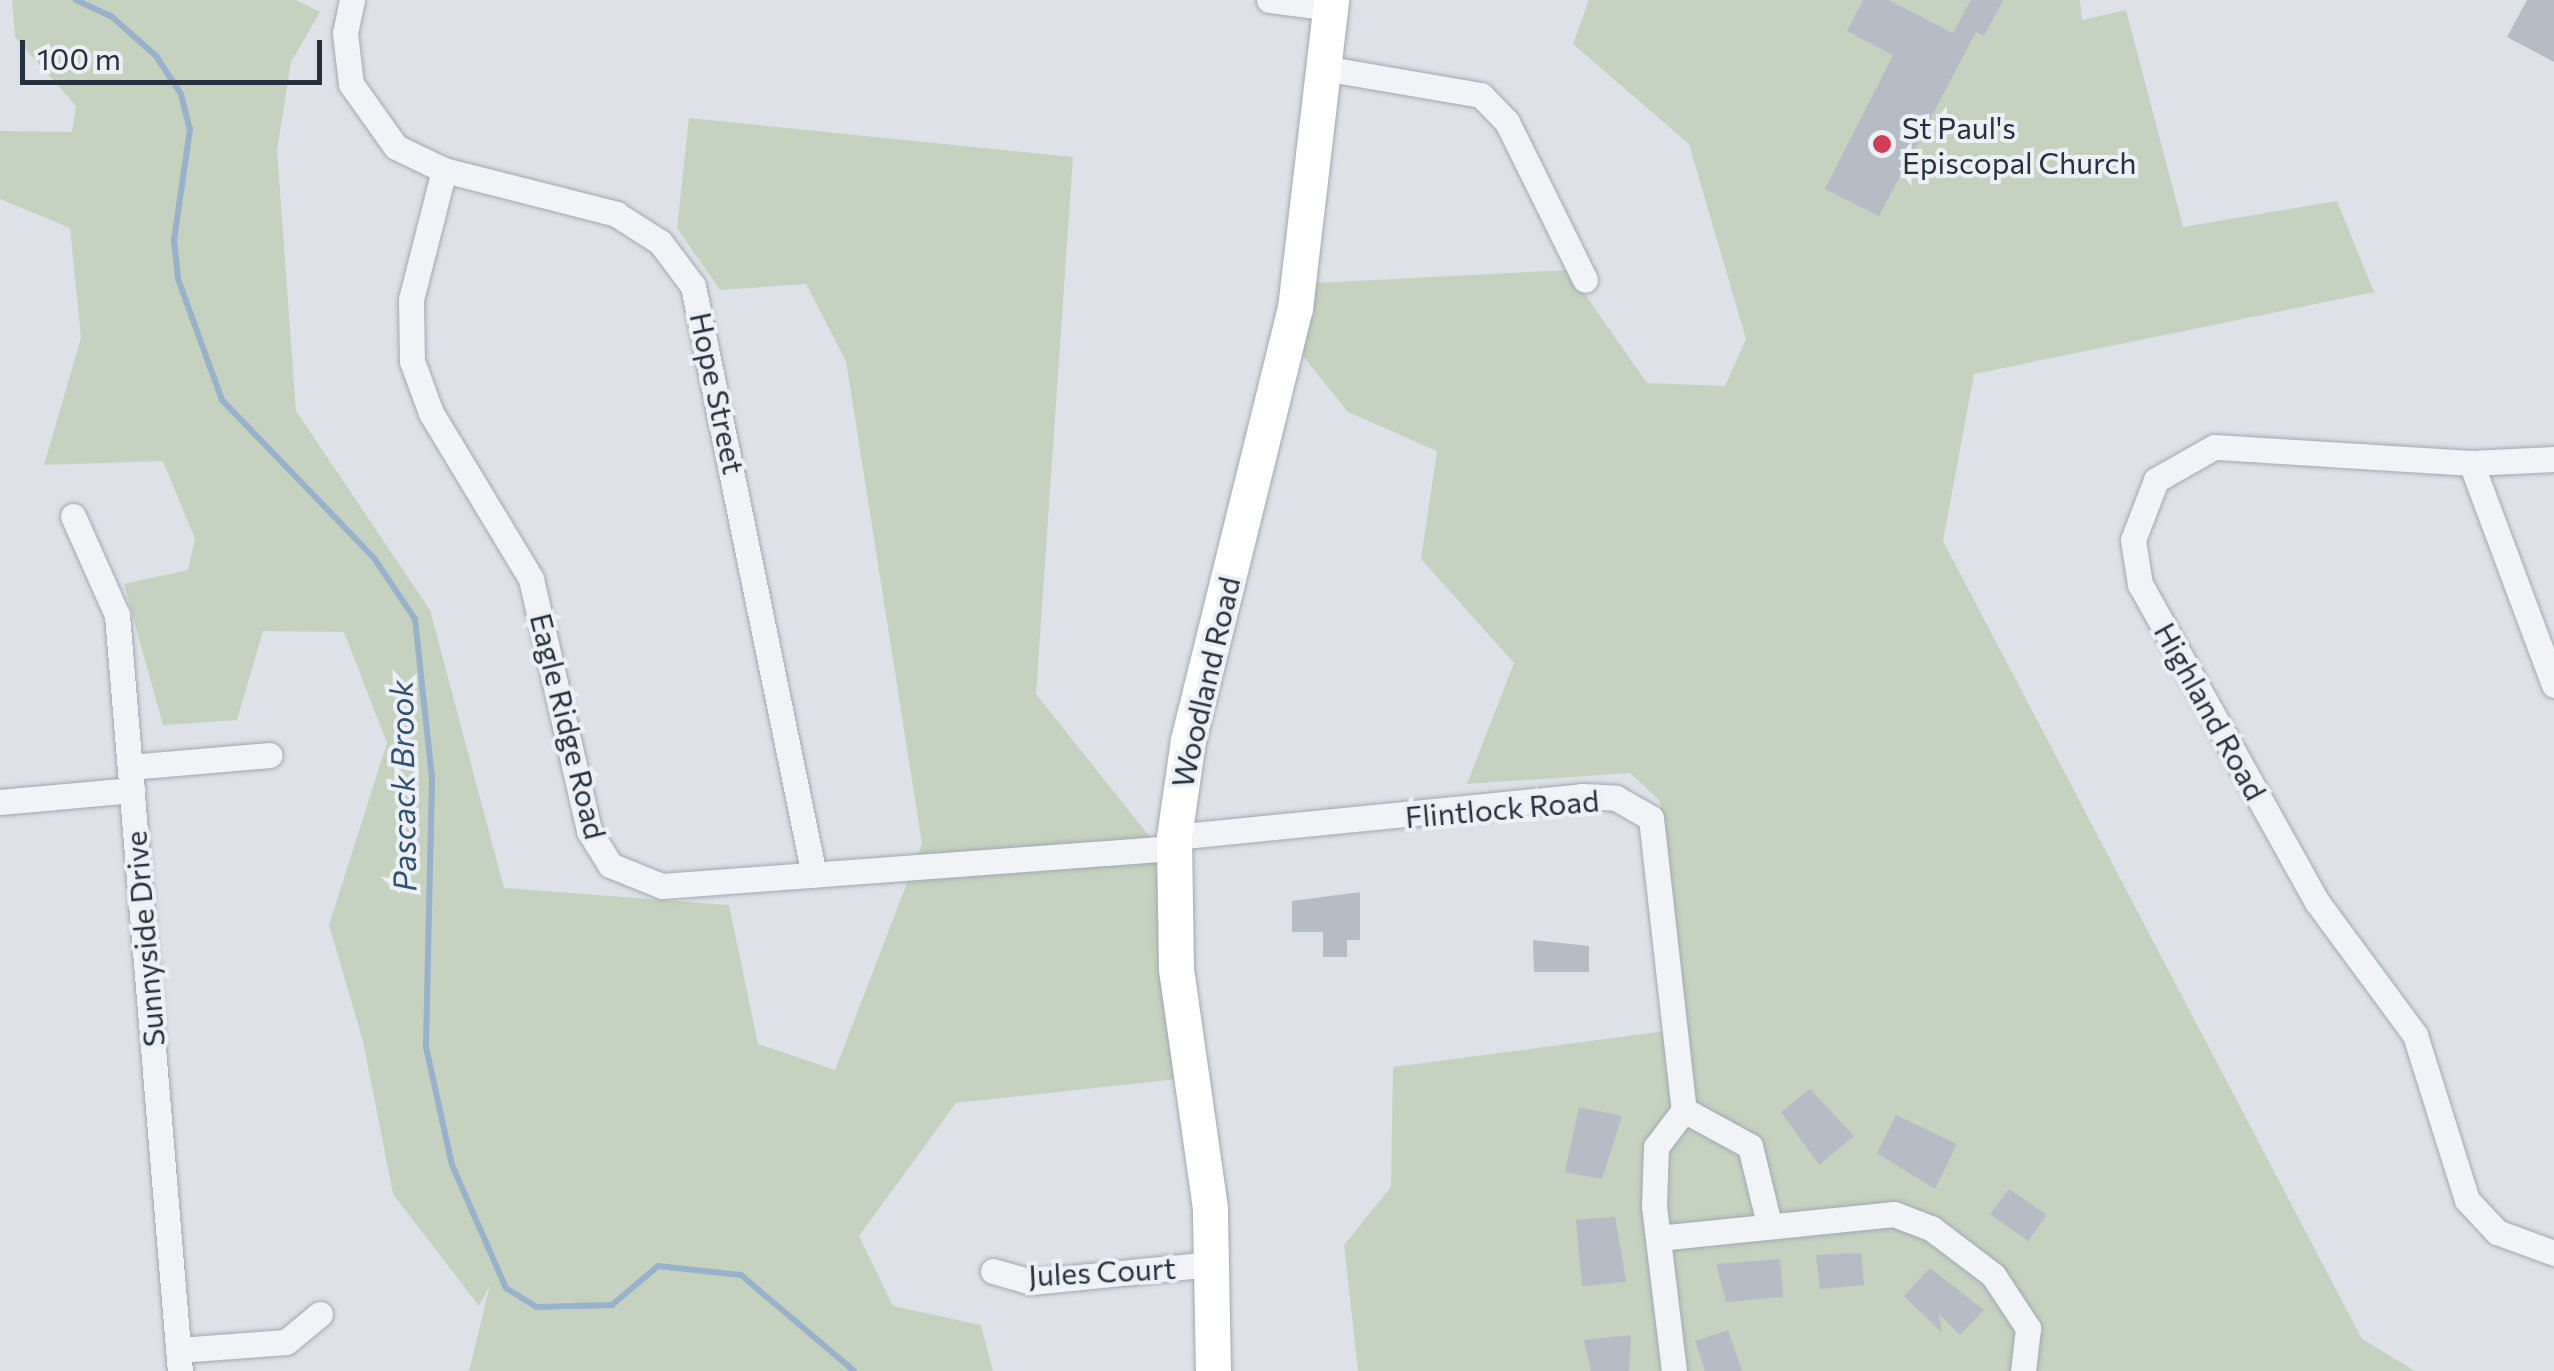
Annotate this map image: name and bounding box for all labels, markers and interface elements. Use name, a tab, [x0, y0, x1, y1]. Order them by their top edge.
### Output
scale bar	[25, 20, 328, 82]
text: 100 m	[37, 39, 121, 76]
place label: St Paul's Episcopal Church	[1902, 109, 2136, 180]
marker: St Paul's Episcopal Church	[1871, 133, 1893, 155]
street label: Hope Street	[683, 309, 753, 477]
street label: Woodland Road	[1163, 573, 1247, 791]
street label: Eagle Ridge Road	[524, 609, 614, 843]
street label: Highland Road	[2147, 616, 2275, 806]
water label: Pascack Brook	[381, 680, 423, 892]
street label: Flintlock Road	[1404, 782, 1600, 834]
street label: Sunnyside Drive	[117, 830, 171, 1048]
street label: Jules Court	[1027, 1249, 1177, 1293]

